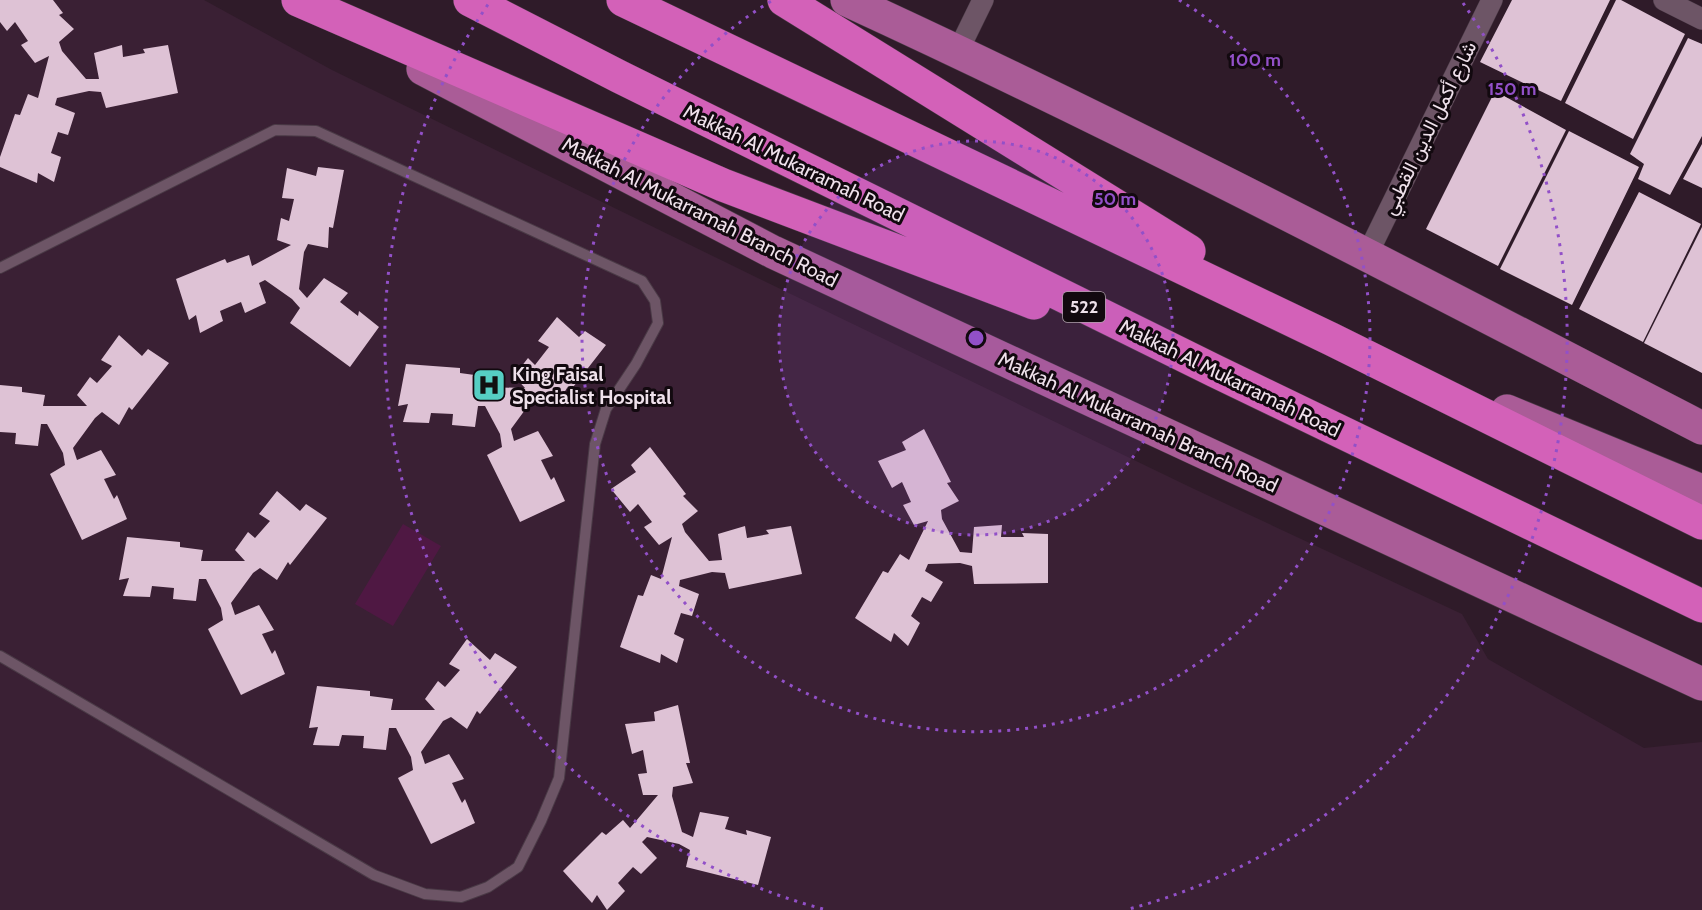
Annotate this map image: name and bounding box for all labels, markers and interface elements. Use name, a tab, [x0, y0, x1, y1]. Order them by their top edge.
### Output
street label: شارع أكمل الدين القطبي	[1377, 37, 1486, 221]
text: 100 m	[1229, 49, 1281, 71]
text: 150 m	[1488, 78, 1536, 100]
street label: Makkah Al Mukarramah Road	[680, 99, 908, 227]
street label: Makkah Al Mukarramah Branch Road	[558, 132, 842, 292]
text: 50 m	[1094, 188, 1136, 210]
road number: 522	[1063, 292, 1105, 322]
street label: Makkah Al Mukarramah Road	[1116, 314, 1344, 442]
centre of rings	[966, 328, 986, 348]
street label: Makkah Al Mukarramah Branch Road	[994, 346, 1282, 498]
place label: King Faisal Specialist Hospital	[512, 362, 672, 409]
hospital icon: King Faisal Specialist Hospital	[471, 367, 507, 403]

